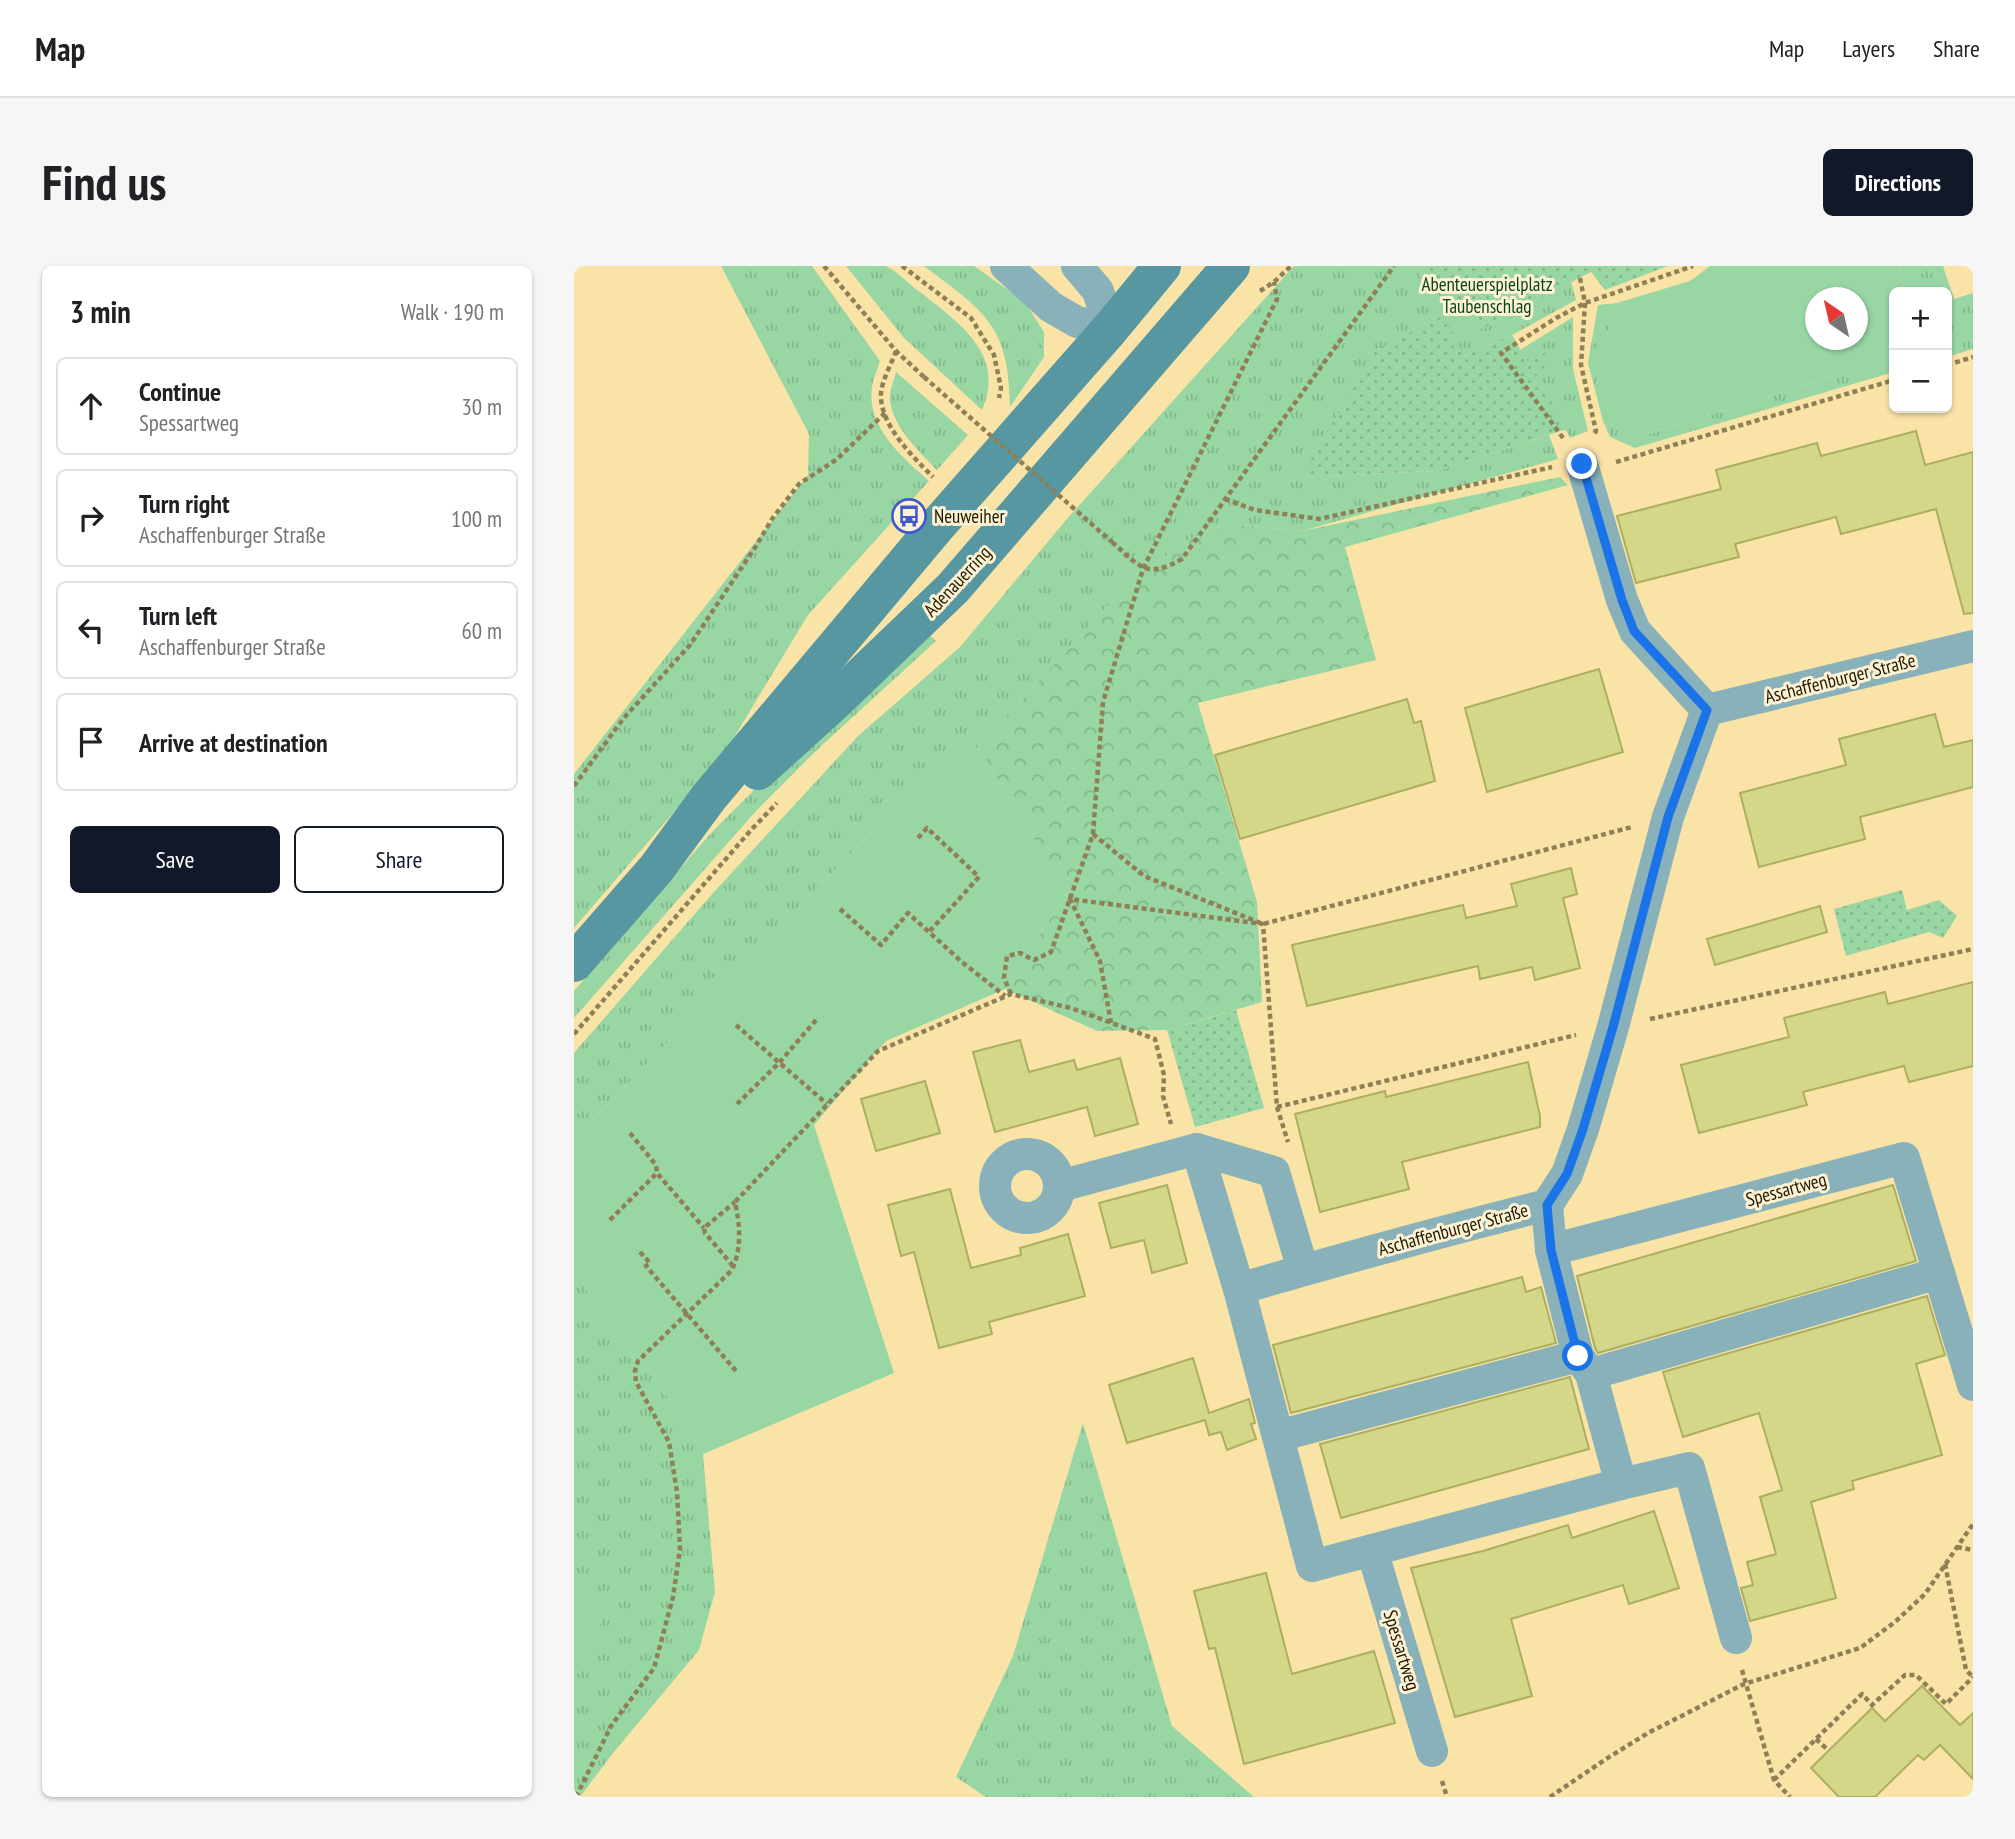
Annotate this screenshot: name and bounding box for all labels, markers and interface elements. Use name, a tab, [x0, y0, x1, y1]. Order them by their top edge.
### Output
text: Map	[35, 27, 85, 70]
text: Map	[1769, 33, 1804, 64]
text: Layers	[1842, 33, 1895, 64]
text: Share	[1933, 33, 1980, 64]
button: Directions	[1823, 149, 1973, 216]
text: Find us	[42, 150, 166, 214]
park label: Abenteuerspielplatz Taubenschlag	[1421, 272, 1553, 318]
north arrow	[1805, 287, 1868, 350]
map controls	[1889, 287, 1952, 413]
button: +	[1889, 287, 1952, 350]
text: 3 min	[70, 292, 131, 331]
text: Walk · 190 m	[401, 297, 504, 326]
button: −	[1889, 350, 1952, 413]
text: Continue	[139, 375, 221, 408]
icon: ahead	[72, 387, 110, 425]
text: 30 m	[461, 392, 502, 421]
text: Spessartweg	[139, 408, 239, 437]
route end	[1566, 448, 1597, 479]
text: Turn right	[139, 487, 230, 520]
bus stop icon: Neuweiher	[890, 497, 928, 535]
icon: right	[72, 499, 110, 537]
text: 100 m	[451, 504, 502, 533]
place label: Neuweiher	[934, 504, 1006, 528]
text: Aschaffenburger Straße	[139, 520, 326, 549]
street label: Adenauerring	[918, 541, 996, 621]
text: Turn left	[139, 599, 217, 632]
icon: left	[72, 611, 110, 649]
text: 60 m	[461, 616, 502, 645]
text: Aschaffenburger Straße	[139, 632, 326, 661]
street label: Aschaffenburger Straße	[1762, 648, 1918, 708]
icon: arrive	[72, 723, 110, 761]
text: Arrive at destination	[139, 726, 328, 759]
button: Save	[70, 826, 280, 893]
button: Share	[294, 826, 504, 893]
street label: Spessartweg	[1743, 1167, 1829, 1211]
street label: Aschaffenburger Straße	[1375, 1197, 1531, 1261]
route start	[1562, 1340, 1593, 1371]
street label: Spessartweg	[1378, 1607, 1426, 1693]

